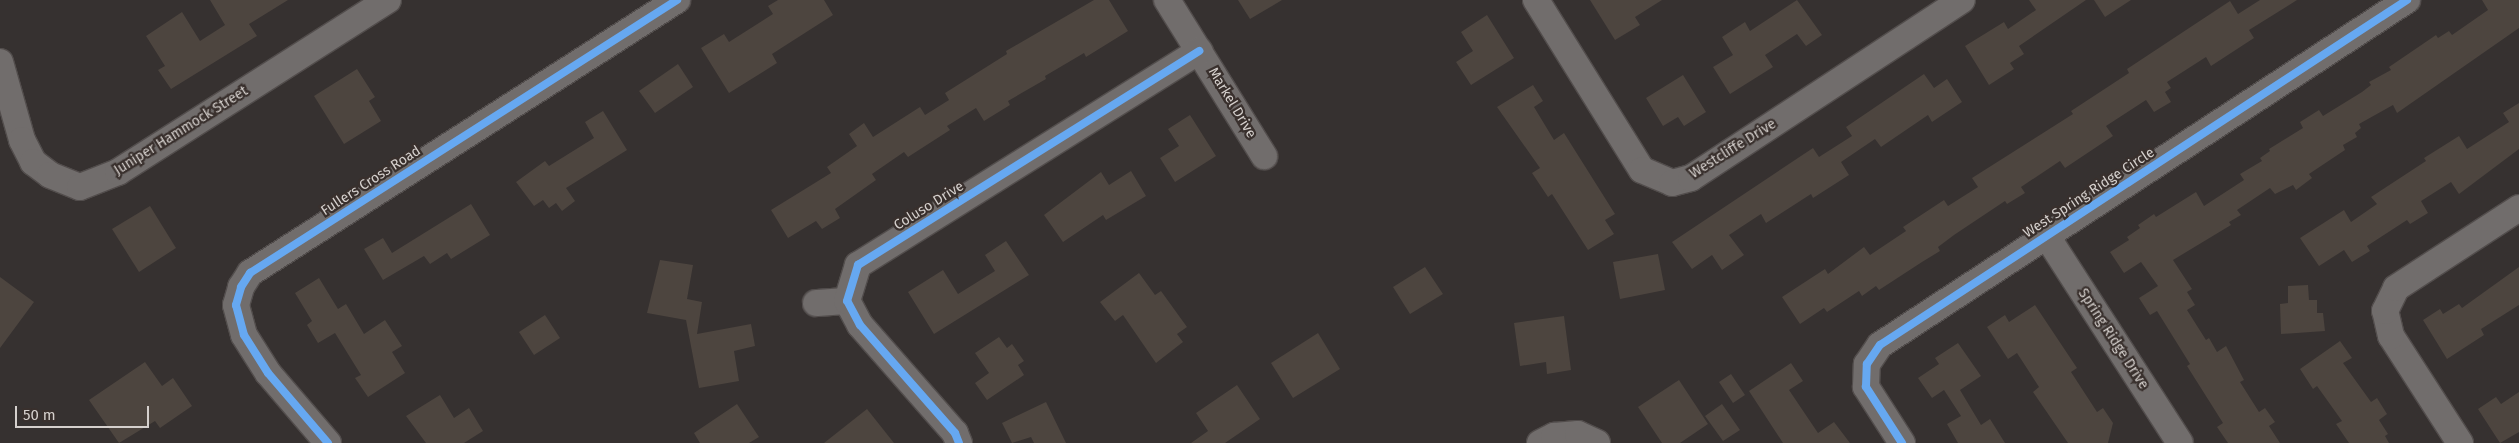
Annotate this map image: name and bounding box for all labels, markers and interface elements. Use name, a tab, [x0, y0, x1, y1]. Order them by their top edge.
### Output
street label: Markel Drive	[1204, 65, 1260, 141]
street label: Juniper Hammock Street	[111, 83, 251, 179]
street label: Westcliffe Drive	[1687, 116, 1779, 182]
street label: Fullers Cross Road	[318, 143, 424, 219]
street label: West Spring Ridge Circle	[2020, 144, 2158, 242]
street label: Coluso Drive	[891, 178, 967, 234]
street label: Spring Ridge Drive	[2074, 286, 2152, 392]
scale bar	[18, 396, 151, 428]
text: 50 m	[23, 406, 56, 424]

